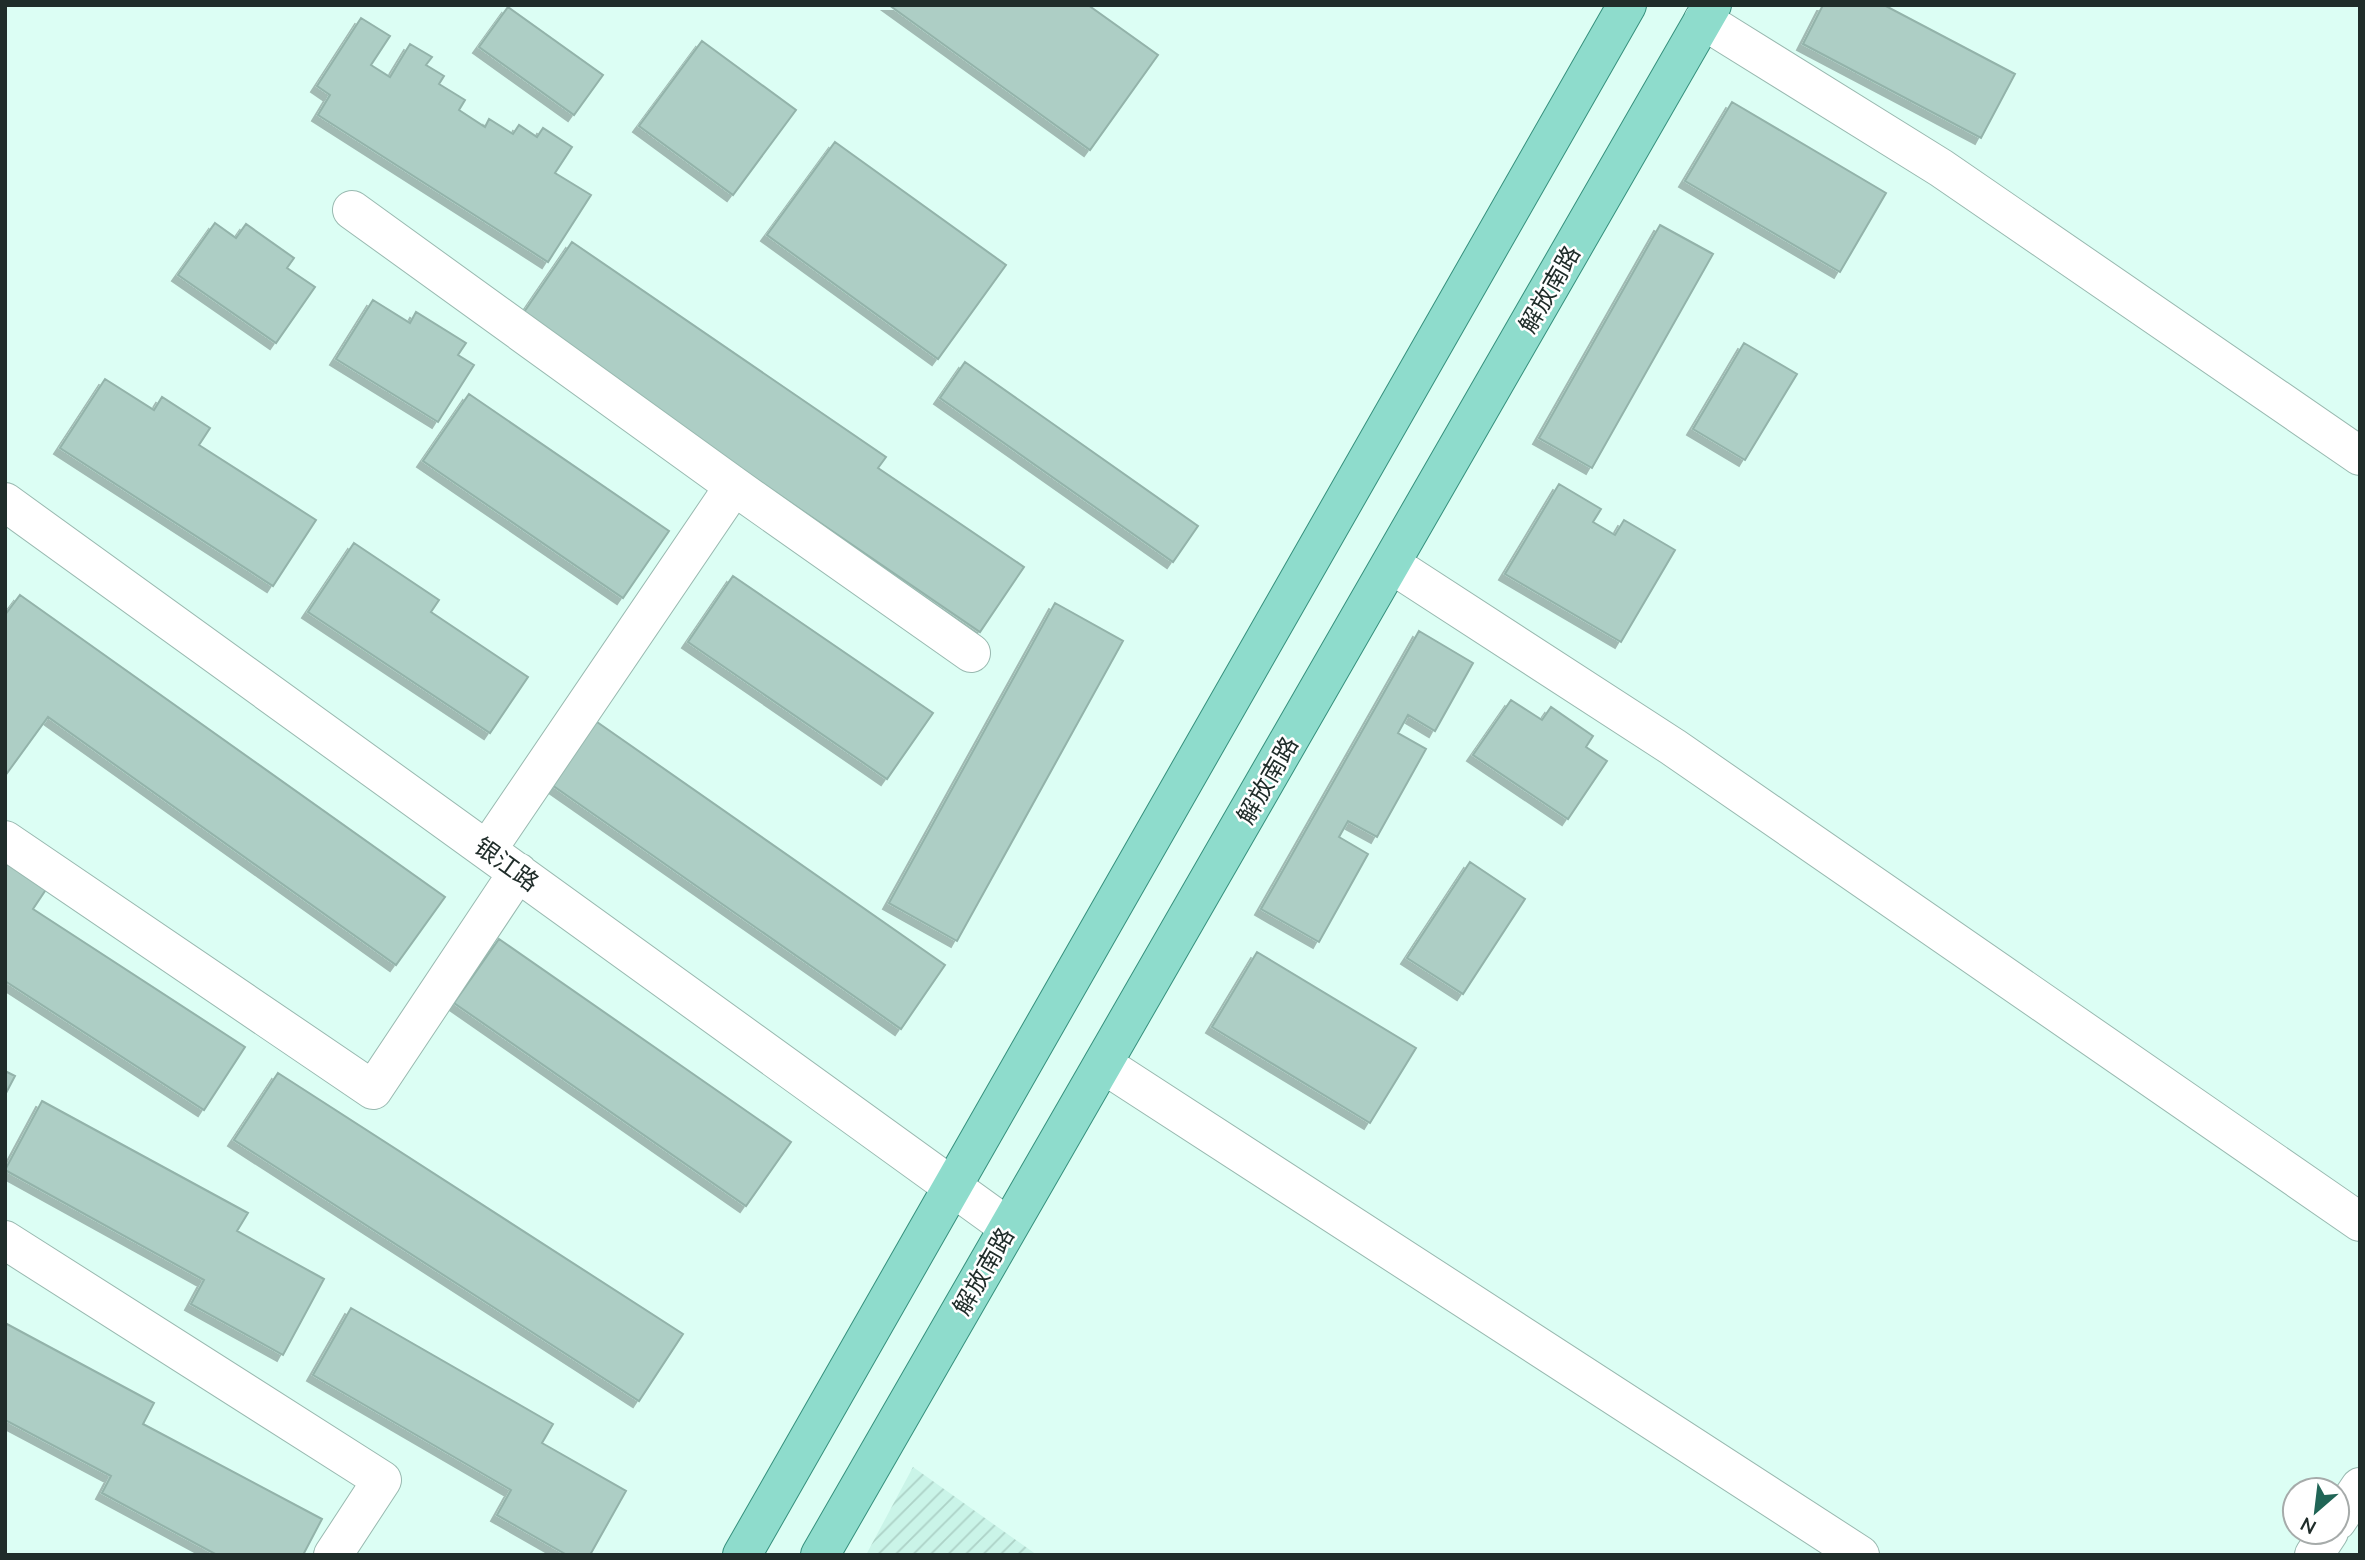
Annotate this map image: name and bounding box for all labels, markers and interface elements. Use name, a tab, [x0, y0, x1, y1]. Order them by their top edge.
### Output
street label: 解放南路	[1512, 240, 1586, 338]
street label: 解放南路	[1230, 731, 1304, 829]
street label: 银江路	[469, 831, 545, 897]
street label: 解放南路	[946, 1222, 1020, 1320]
north arrow	[2281, 1476, 2351, 1546]
text: N	[2296, 1512, 2320, 1540]

